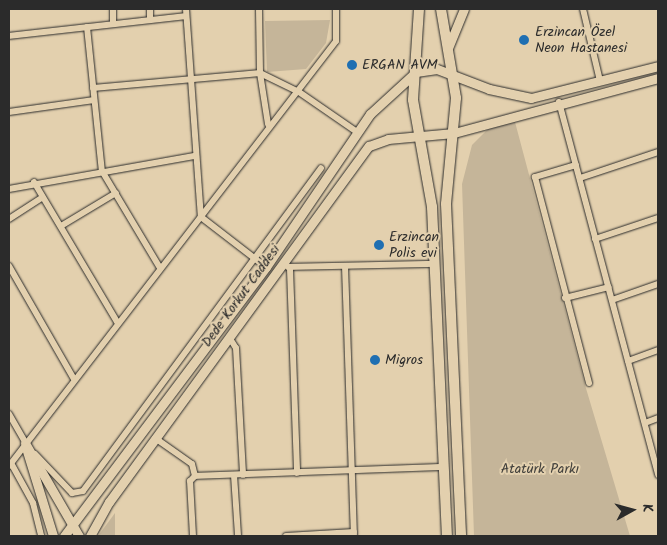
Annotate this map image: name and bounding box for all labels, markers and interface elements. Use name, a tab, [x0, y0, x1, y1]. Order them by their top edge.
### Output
place label: Erzincan Özel Neon Hastanesi	[535, 24, 627, 56]
marker: Erzincan Özel Neon Hastanesi	[517, 33, 531, 47]
place label: ERGAN AVM	[362, 57, 438, 73]
marker: ERGAN AVM	[346, 59, 358, 71]
place label: Erzincan Polis evi	[389, 229, 439, 262]
marker: Erzincan Polis evi	[373, 239, 385, 251]
street label: Dede Korkut Caddesi	[198, 242, 284, 350]
place label: Migros	[385, 352, 423, 368]
marker: Migros	[369, 354, 381, 366]
park label: Atatürk Parkı	[501, 461, 579, 477]
north arrow	[607, 485, 657, 535]
text: K	[635, 503, 658, 514]

